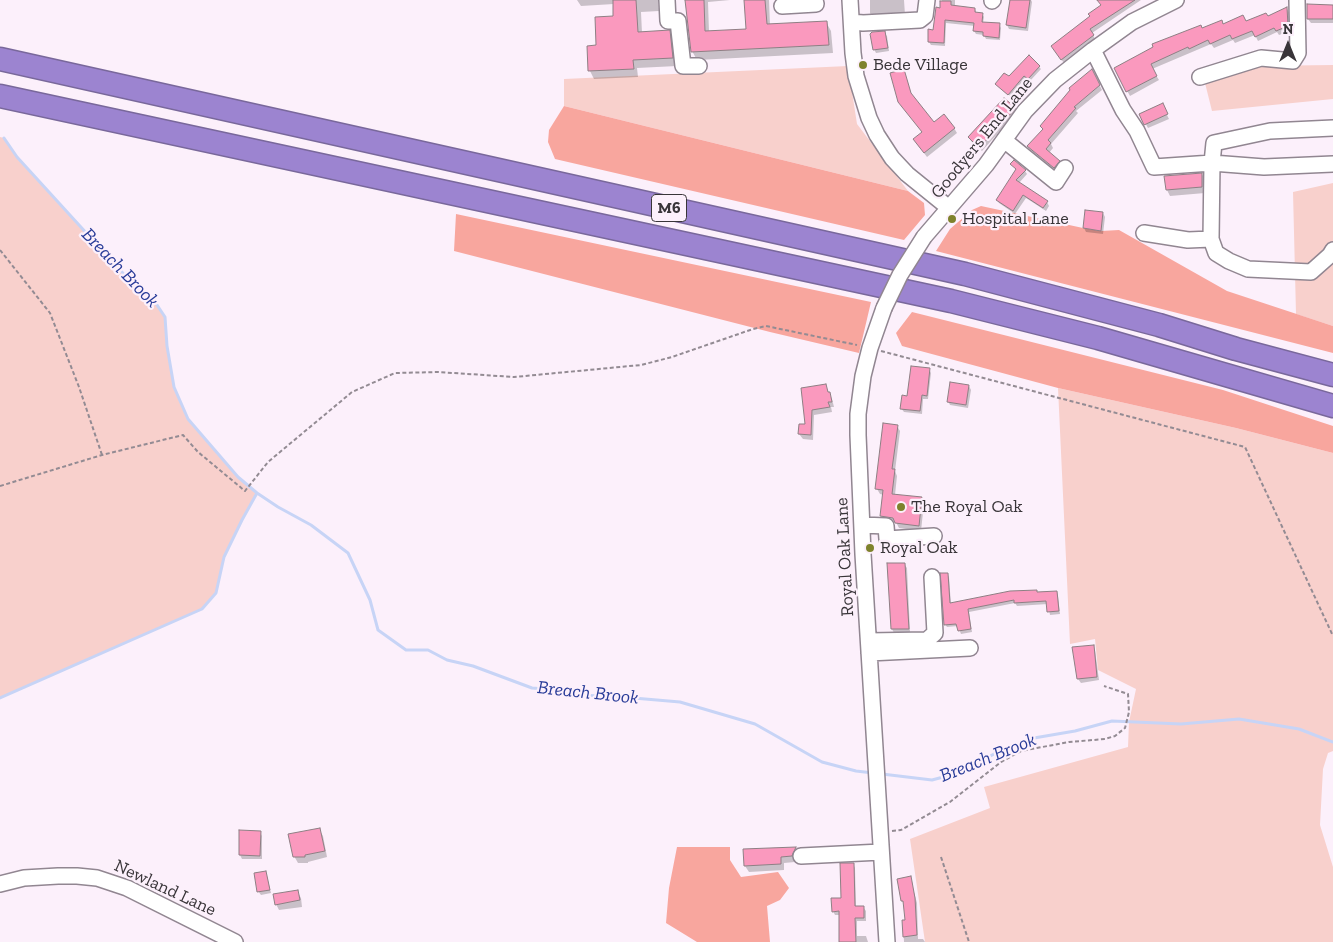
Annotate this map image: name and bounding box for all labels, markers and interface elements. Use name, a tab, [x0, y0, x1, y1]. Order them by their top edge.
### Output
north arrow	[1263, 20, 1313, 70]
text: N	[1283, 21, 1293, 38]
place label: Bede Village	[873, 54, 968, 76]
marker: Bede Village	[857, 59, 869, 71]
street label: Goodyers End Lane	[927, 73, 1037, 203]
road number: M6	[652, 194, 686, 222]
place label: Hospital Lane	[962, 208, 1069, 230]
marker: Hospital Lane	[946, 213, 958, 225]
water label: Breach Brook	[76, 223, 164, 313]
place label: The Royal Oak	[911, 496, 1022, 518]
street label: Royal Oak Lane	[831, 497, 859, 617]
marker: The Royal Oak	[895, 501, 907, 513]
place label: Royal Oak	[880, 537, 958, 559]
marker: Royal Oak	[864, 542, 876, 554]
water label: Breach Brook	[536, 676, 640, 710]
water label: Breach Brook	[937, 728, 1039, 788]
street label: Newland Lane	[111, 855, 219, 921]

